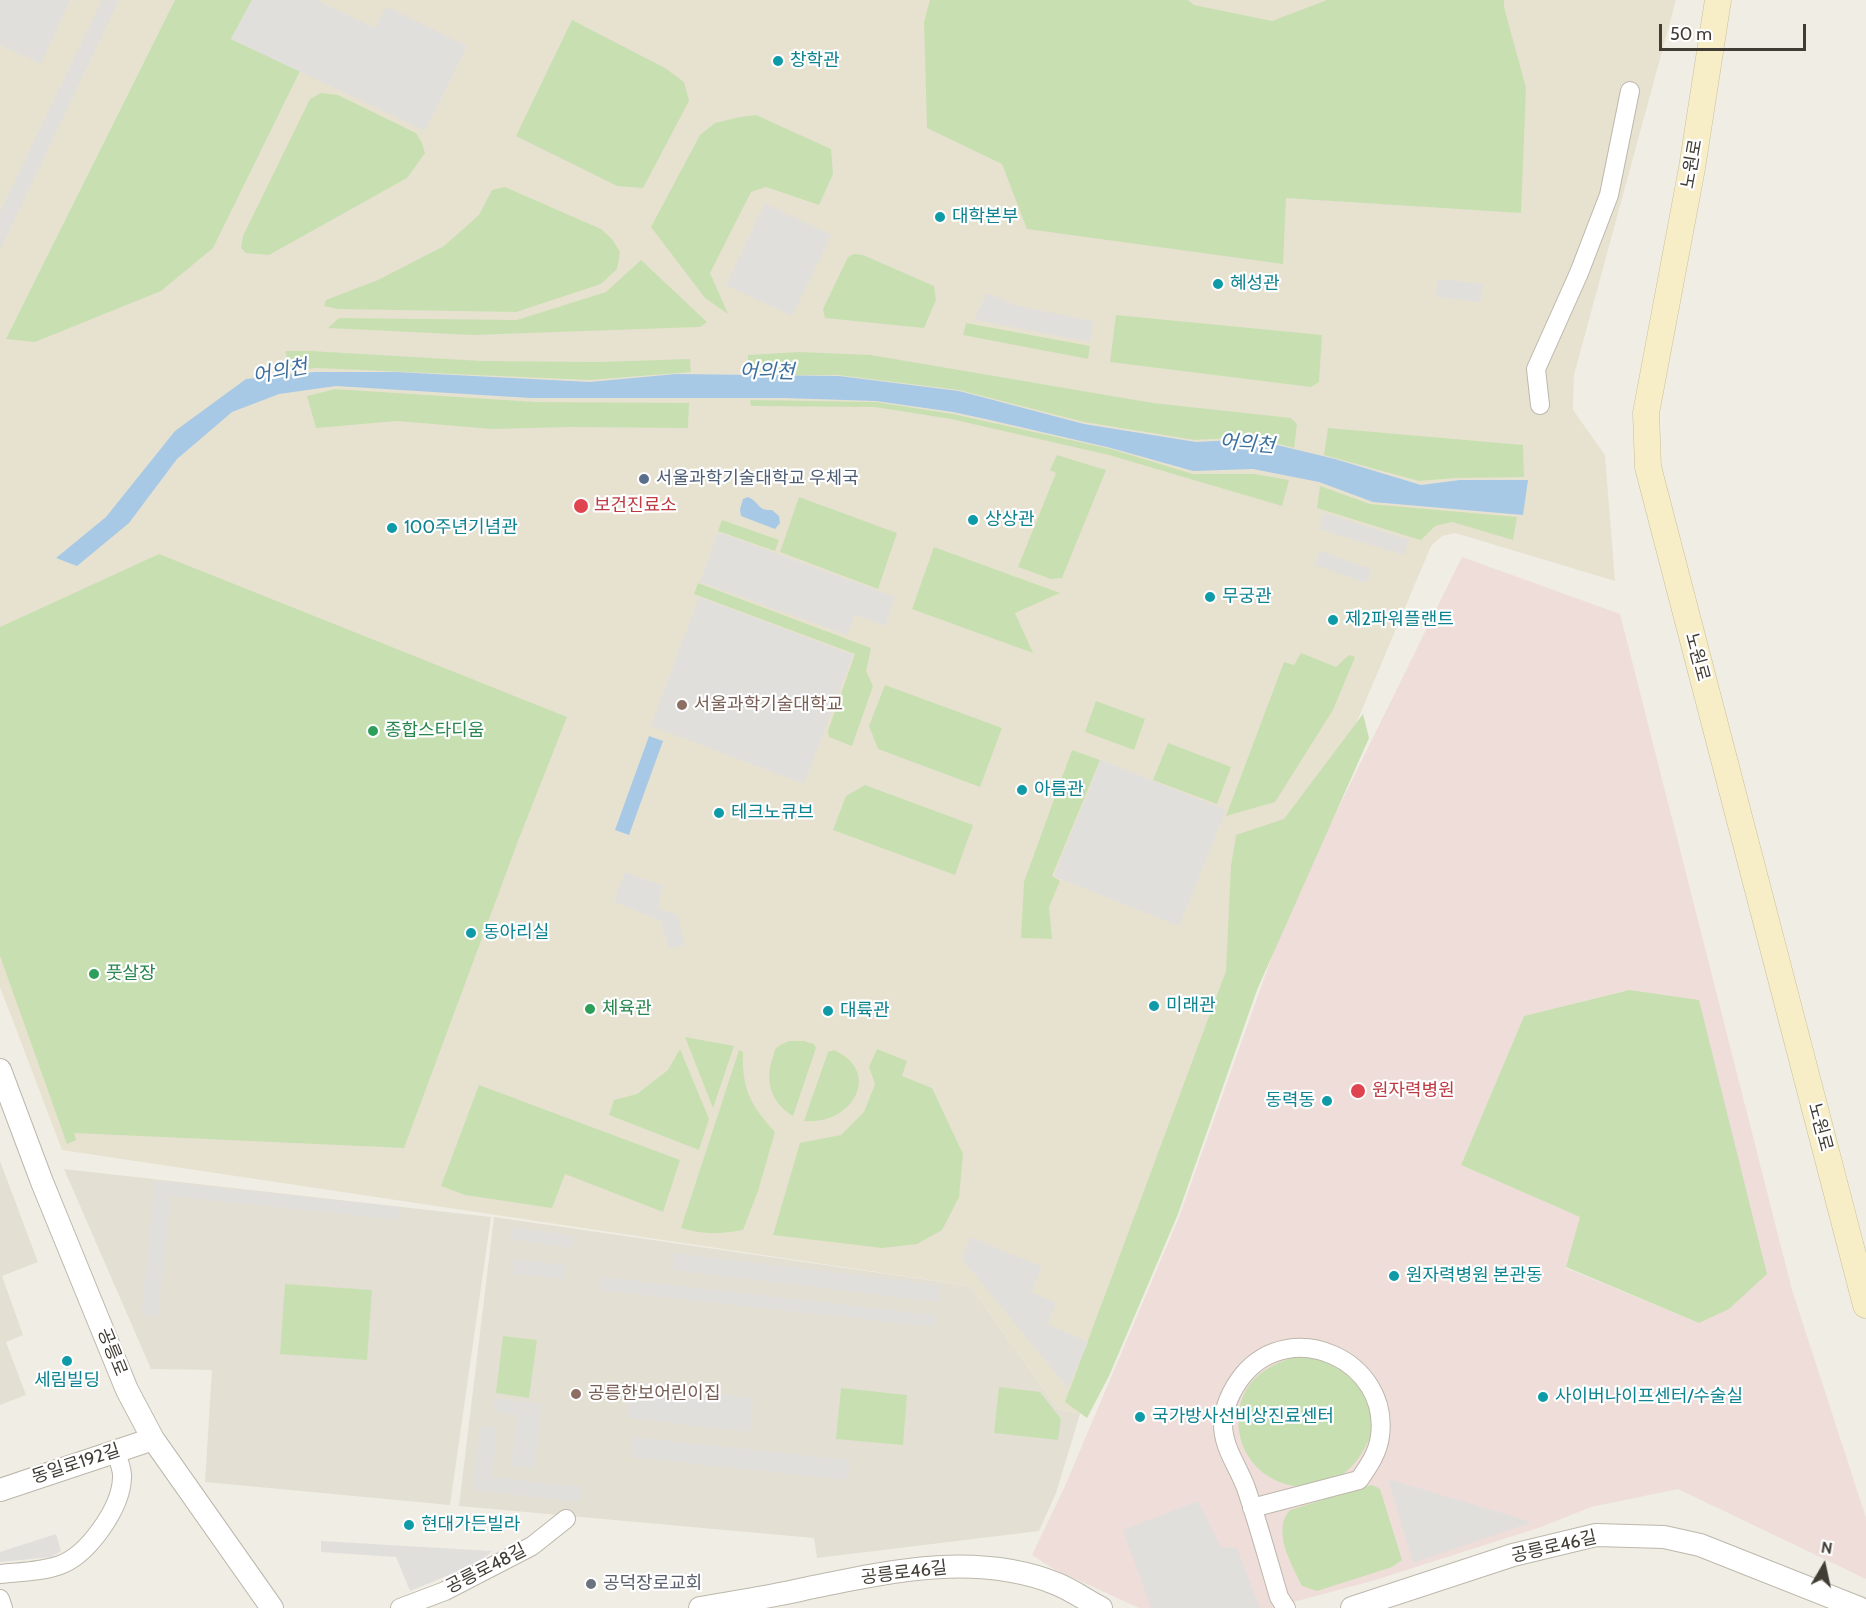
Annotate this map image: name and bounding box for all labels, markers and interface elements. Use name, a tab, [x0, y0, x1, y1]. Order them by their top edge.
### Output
scale bar	[1662, 12, 1809, 50]
text: 50 m	[1670, 23, 1712, 45]
place label: 창학관	[790, 50, 840, 72]
marker: 창학관	[771, 54, 785, 68]
street label: 노원로	[1677, 138, 1707, 190]
place label: 대학본부	[952, 206, 1018, 228]
marker: 대학본부	[933, 210, 947, 224]
place label: 혜성관	[1230, 273, 1280, 295]
marker: 혜성관	[1211, 277, 1225, 291]
water label: 어의천	[251, 355, 309, 389]
water label: 어의천	[739, 360, 795, 384]
water label: 어의천	[1218, 430, 1276, 458]
place label: 서울과학기술대학교 우체국	[656, 468, 859, 490]
marker: 서울과학기술대학교 우체국	[637, 472, 651, 486]
place label: 보건진료소	[594, 495, 677, 517]
marker: 보건진료소	[572, 497, 590, 515]
place label: 상상관	[985, 509, 1035, 531]
marker: 상상관	[966, 513, 980, 527]
place label: 100주년기념관	[404, 517, 518, 539]
marker: 100주년기념관	[385, 521, 399, 535]
place label: 무궁관	[1222, 586, 1272, 608]
marker: 무궁관	[1203, 590, 1217, 604]
place label: 제2파워플랜트	[1345, 609, 1454, 631]
marker: 제2파워플랜트	[1326, 613, 1340, 627]
street label: 노원로	[1680, 630, 1714, 684]
place label: 서울과학기술대학교	[694, 694, 843, 716]
marker: 서울과학기술대학교	[675, 698, 689, 712]
place label: 종합스타디움	[385, 720, 484, 742]
marker: 종합스타디움	[366, 724, 380, 738]
place label: 아름관	[1034, 779, 1084, 801]
marker: 아름관	[1015, 783, 1029, 797]
place label: 테크노큐브	[731, 802, 814, 824]
marker: 테크노큐브	[712, 806, 726, 820]
place label: 동아리실	[483, 922, 549, 944]
marker: 동아리실	[464, 926, 478, 940]
place label: 풋살장	[106, 963, 156, 985]
marker: 풋살장	[87, 967, 101, 981]
place label: 미래관	[1166, 995, 1216, 1017]
place label: 체육관	[602, 998, 652, 1020]
marker: 미래관	[1147, 999, 1161, 1013]
place label: 대륙관	[840, 1000, 890, 1022]
marker: 체육관	[583, 1002, 597, 1016]
marker: 대륙관	[821, 1004, 835, 1018]
place label: 원자력병원	[1372, 1080, 1455, 1102]
marker: 원자력병원	[1349, 1082, 1367, 1100]
place label: 동력동	[1265, 1090, 1315, 1112]
marker: 동력동	[1320, 1094, 1334, 1108]
street label: 노원로	[1803, 1100, 1837, 1154]
place label: 원자력병원 본관동	[1406, 1265, 1543, 1287]
marker: 원자력병원 본관동	[1387, 1269, 1401, 1283]
street label: 공릉로	[93, 1325, 131, 1379]
marker: 세림빌딩	[60, 1354, 74, 1368]
place label: 세림빌딩	[34, 1370, 100, 1392]
place label: 공릉한보어린이집	[588, 1383, 720, 1405]
place label: 사이버나이프센터/수술실	[1555, 1386, 1743, 1408]
marker: 공릉한보어린이집	[569, 1387, 583, 1401]
marker: 사이버나이프센터/수술실	[1536, 1390, 1550, 1404]
place label: 국가방사선비상진료센터	[1152, 1406, 1334, 1428]
marker: 국가방사선비상진료센터	[1133, 1410, 1147, 1424]
street label: 동일로192길	[29, 1440, 123, 1488]
place label: 현대가든빌라	[421, 1514, 520, 1536]
marker: 현대가든빌라	[402, 1518, 416, 1532]
street label: 공릉로46길	[1509, 1527, 1599, 1567]
north arrow	[1794, 1536, 1854, 1596]
text: N	[1820, 1537, 1834, 1558]
street label: 공릉로48길	[442, 1540, 530, 1598]
street label: 공릉로46길	[860, 1557, 948, 1589]
place label: 공덕장로교회	[603, 1573, 702, 1595]
marker: 공덕장로교회	[584, 1577, 598, 1591]

